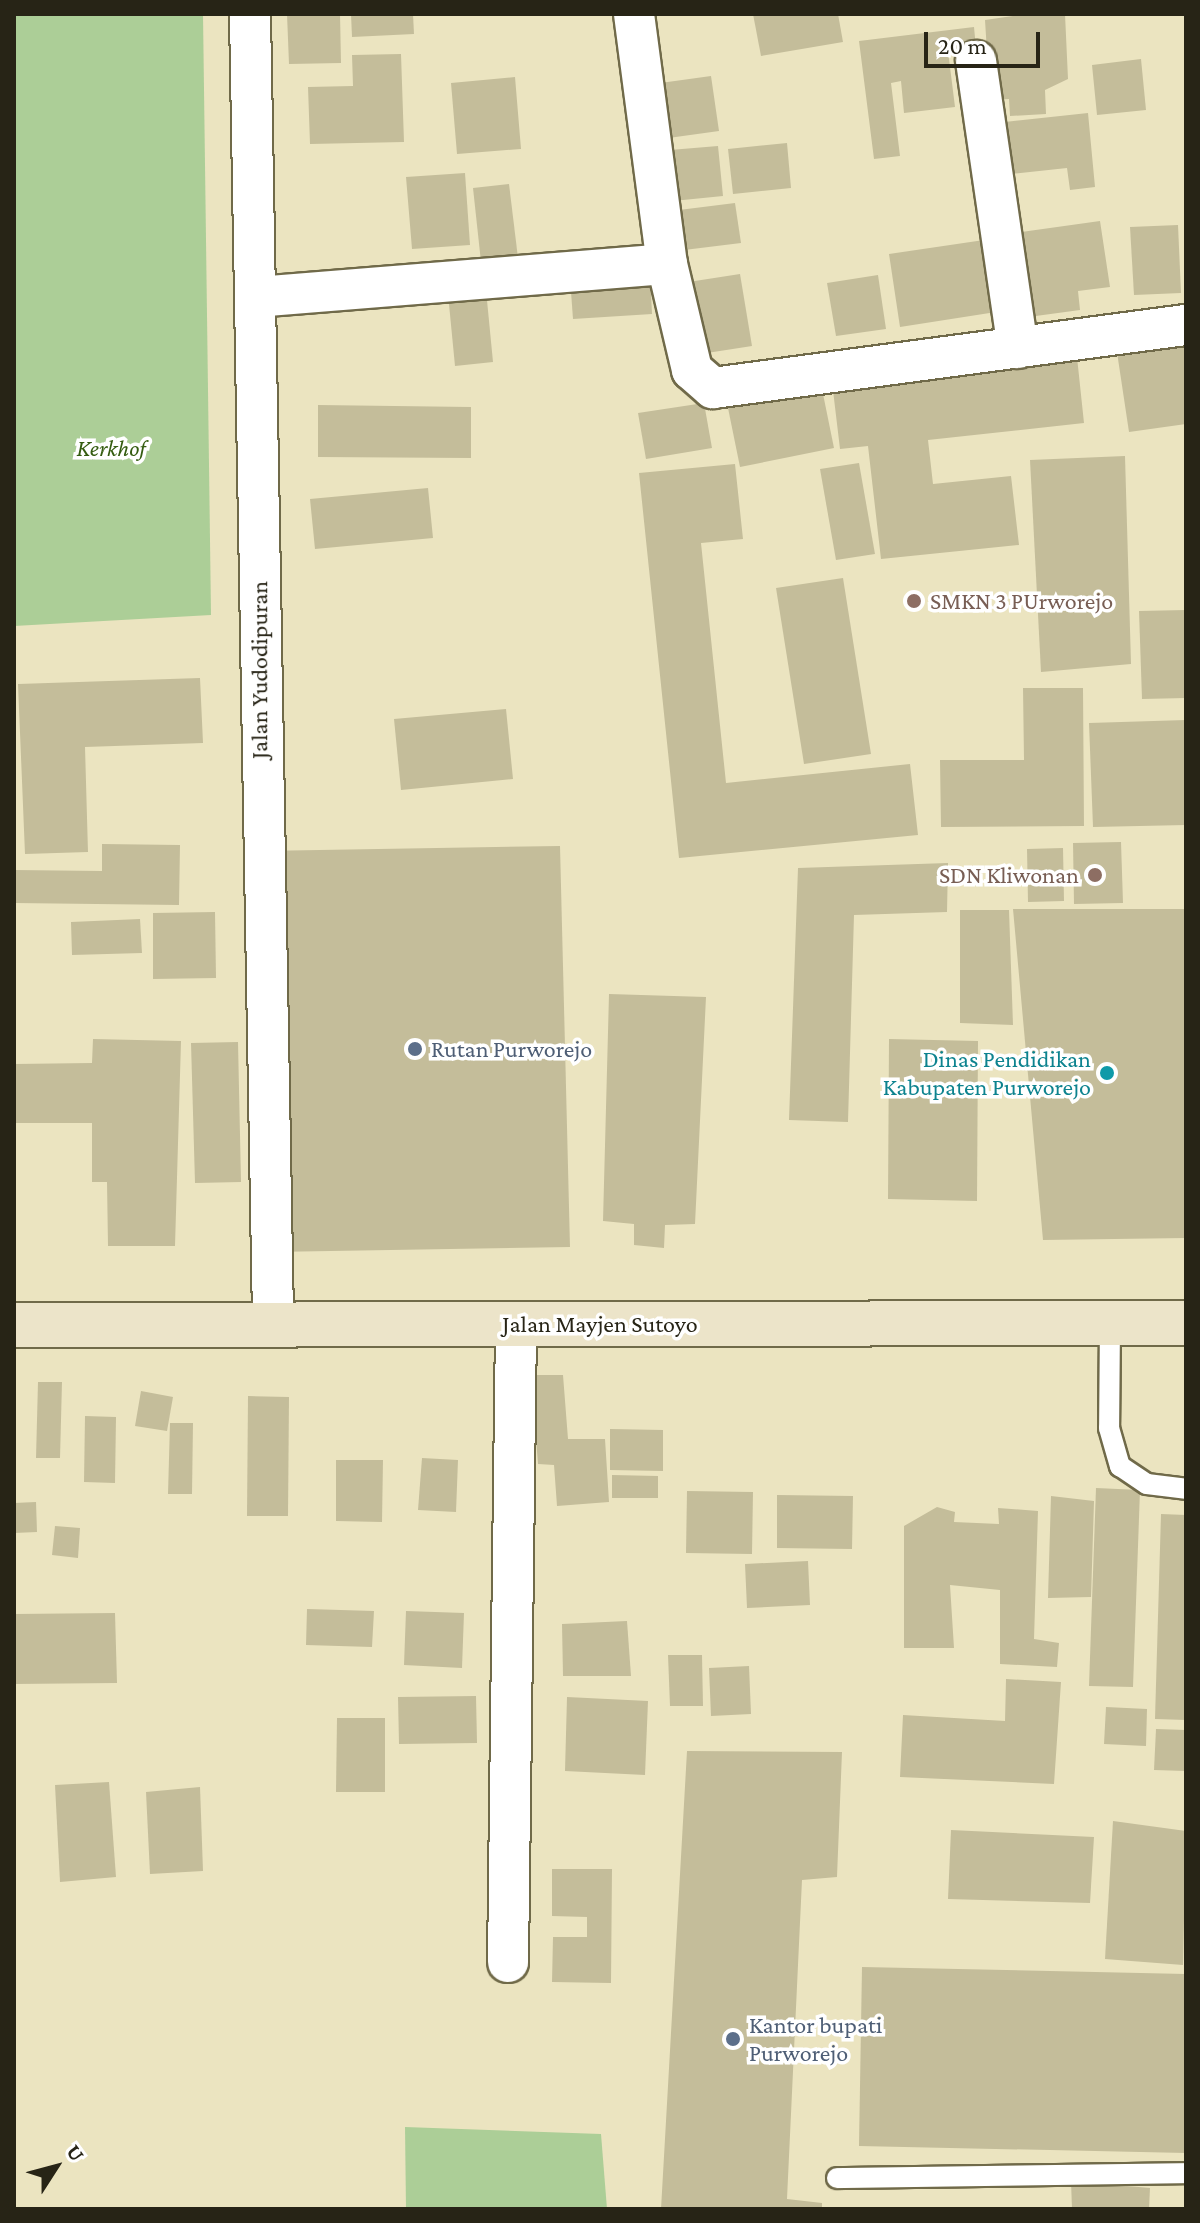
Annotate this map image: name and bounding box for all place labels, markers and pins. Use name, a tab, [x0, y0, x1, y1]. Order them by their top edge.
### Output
place label: SMKN 3 PUrworejo	[930, 587, 1113, 615]
marker: SMKN 3 PUrworejo	[905, 592, 923, 610]
place label: SDN Kliwonan	[939, 861, 1079, 889]
marker: SDN Kliwonan	[1086, 866, 1104, 884]
place label: Rutan Purworejo	[431, 1035, 592, 1063]
marker: Rutan Purworejo	[406, 1040, 424, 1058]
place label: Dinas Pendidikan Kabupaten Purworejo	[883, 1045, 1091, 1101]
marker: Dinas Pendidikan Kabupaten Purworejo	[1098, 1064, 1116, 1082]
place label: Kantor bupati Purworejo	[749, 2011, 882, 2067]
marker: Kantor bupati Purworejo	[724, 2030, 742, 2048]

